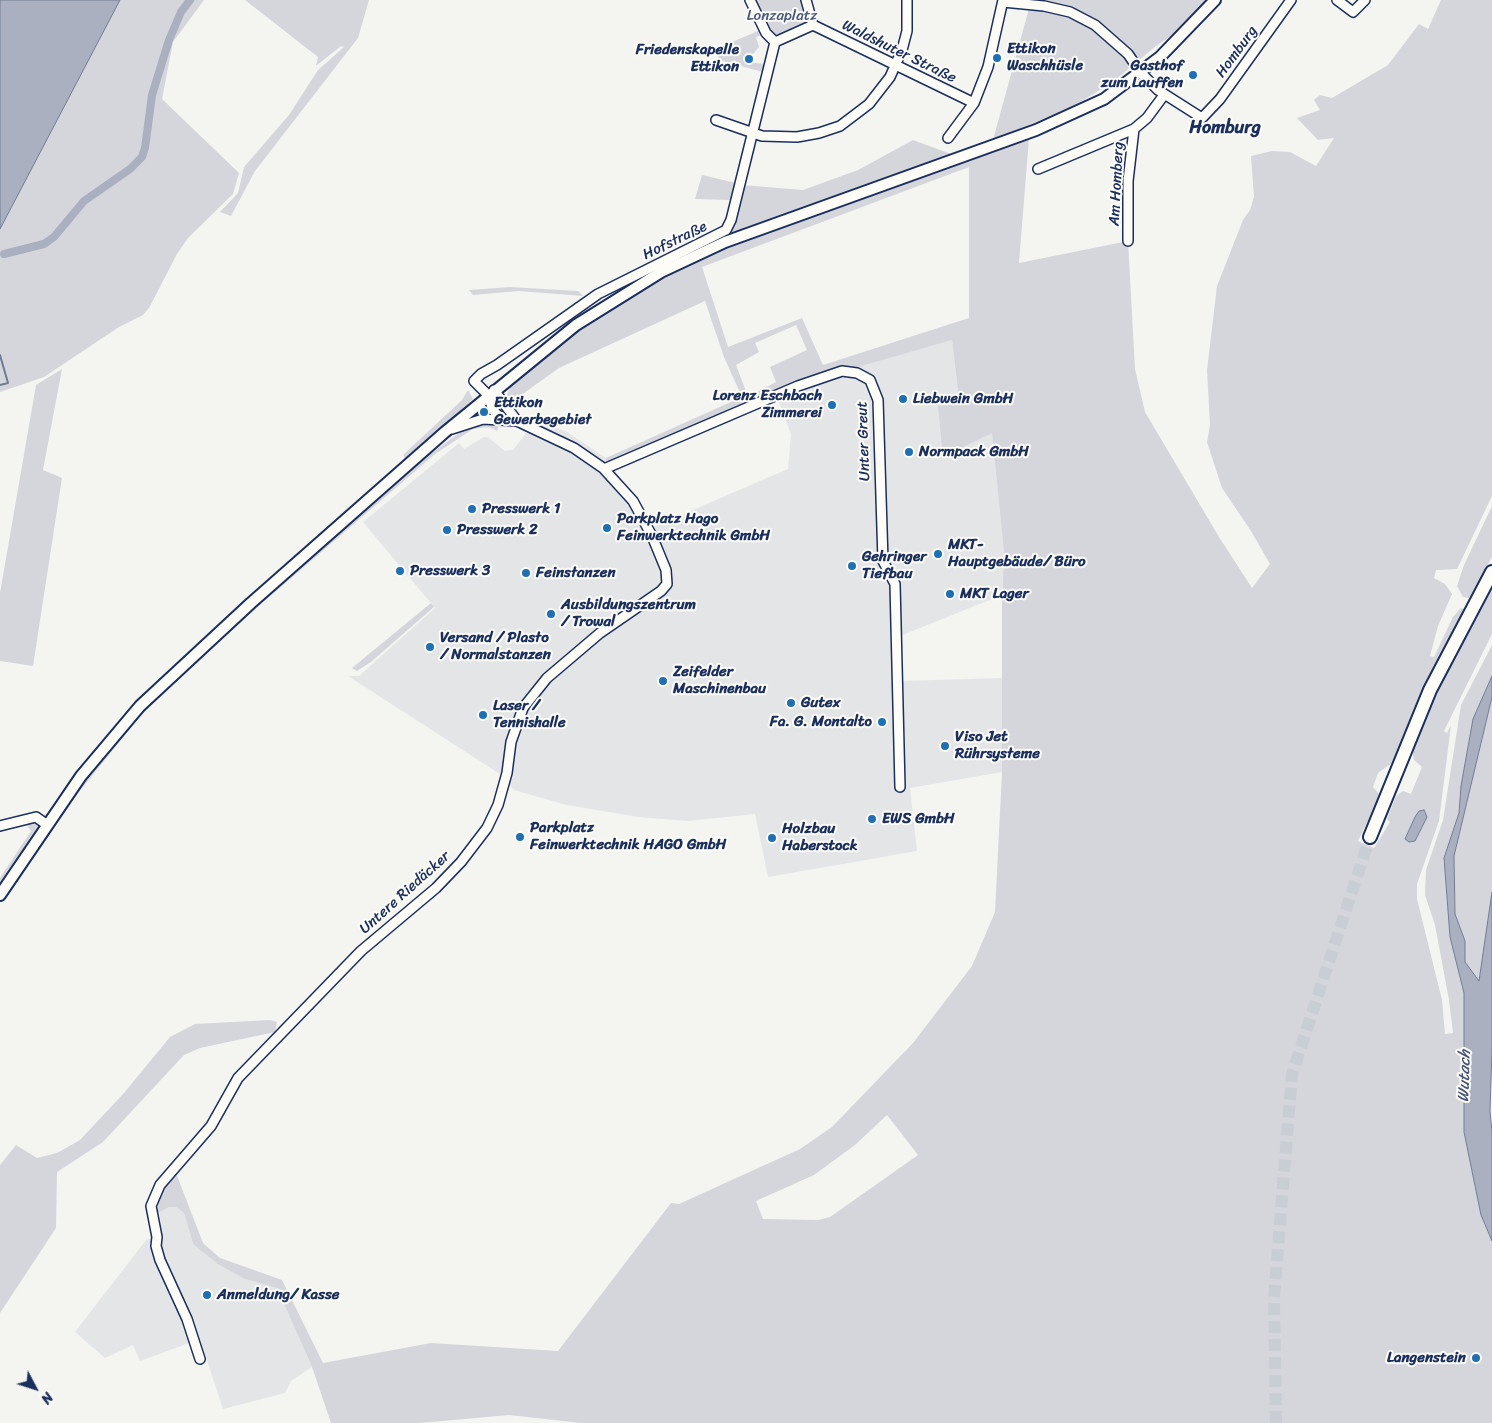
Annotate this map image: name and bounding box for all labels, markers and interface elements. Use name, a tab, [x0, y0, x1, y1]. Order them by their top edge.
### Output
park label: Lonzaplatz	[747, 7, 817, 25]
street label: Waldshuter Straße	[839, 17, 959, 87]
street label: Homburg	[1212, 23, 1262, 81]
place label: Ettikon Waschhüsle	[1007, 40, 1083, 75]
place label: Friedenskapelle Ettikon	[636, 41, 739, 76]
marker: Ettikon Waschhüsle	[991, 52, 1003, 64]
marker: Friedenskapelle Ettikon	[743, 53, 755, 65]
place label: Gasthof zum Lauffen	[1101, 57, 1183, 92]
marker: Gasthof zum Lauffen	[1187, 69, 1199, 81]
district label: Homburg	[1189, 117, 1261, 139]
street label: Am Homberg	[1106, 141, 1128, 227]
street label: Hofstraße	[640, 218, 710, 264]
place label: Lorenz Eschbach Zimmerei	[713, 387, 822, 422]
place label: Liebwein GmbH	[913, 390, 1013, 408]
marker: Liebwein GmbH	[897, 393, 909, 405]
place label: Ettikon Gewerbegebiet	[494, 394, 591, 429]
marker: Lorenz Eschbach Zimmerei	[826, 399, 838, 411]
street label: Unter Greut	[854, 401, 874, 481]
marker: Ettikon Gewerbegebiet	[478, 406, 490, 418]
place label: Normpack GmbH	[919, 443, 1029, 461]
marker: Normpack GmbH	[903, 446, 915, 458]
place label: Presswerk 1	[482, 500, 561, 518]
marker: Presswerk 1	[466, 503, 478, 515]
place label: Parkplatz Hago Feinwerktechnik GmbH	[617, 510, 770, 545]
place label: Presswerk 2	[457, 521, 538, 539]
marker: Parkplatz Hago Feinwerktechnik GmbH	[601, 522, 613, 534]
marker: Presswerk 2	[441, 524, 453, 536]
place label: MKT- Hauptgebäude/ Büro	[948, 536, 1086, 571]
place label: Gehringer Tiefbau	[862, 548, 926, 583]
marker: MKT- Hauptgebäude/ Büro	[932, 548, 944, 560]
marker: Gehringer Tiefbau	[846, 560, 858, 572]
place label: Presswerk 3	[410, 562, 490, 580]
place label: Feinstanzen	[536, 564, 616, 582]
marker: Presswerk 3	[394, 565, 406, 577]
marker: Feinstanzen	[520, 567, 532, 579]
place label: MKT Lager	[960, 585, 1029, 603]
marker: MKT Lager	[944, 588, 956, 600]
place label: Ausbildungszentrum / Trowal	[561, 596, 696, 631]
marker: Ausbildungszentrum / Trowal	[545, 608, 557, 620]
place label: Versand / Plasto / Normalstanzen	[440, 629, 551, 664]
marker: Versand / Plasto / Normalstanzen	[424, 641, 436, 653]
place label: Zeifelder Maschinenbau	[673, 663, 766, 698]
marker: Zeifelder Maschinenbau	[657, 675, 669, 687]
place label: Gutex	[801, 694, 840, 712]
place label: Laser / Tennishalle	[493, 697, 566, 732]
marker: Gutex	[785, 697, 797, 709]
marker: Laser / Tennishalle	[477, 709, 489, 721]
place label: Fa. G. Montalto	[770, 713, 872, 731]
marker: Fa. G. Montalto	[876, 716, 888, 728]
place label: Viso Jet Rührsysteme	[955, 728, 1040, 763]
marker: Viso Jet Rührsysteme	[939, 740, 951, 752]
place label: EWS GmbH	[882, 810, 955, 828]
marker: EWS GmbH	[866, 813, 878, 825]
place label: Parkplatz Feinwerktechnik HAGO GmbH	[530, 819, 726, 854]
place label: Holzbau Haberstock	[782, 820, 858, 855]
marker: Parkplatz Feinwerktechnik HAGO GmbH	[514, 831, 526, 843]
marker: Holzbau Haberstock	[766, 832, 778, 844]
street label: Untere Riedäcker	[356, 848, 454, 938]
water label: Wutach	[1454, 1050, 1476, 1102]
place label: Anmeldung/ Kasse	[217, 1286, 340, 1304]
marker: Anmeldung/ Kasse	[201, 1289, 213, 1301]
place label: Langenstein	[1387, 1349, 1466, 1367]
marker: Langenstein	[1470, 1352, 1482, 1364]
north arrow	[10, 1363, 60, 1413]
text: N	[34, 1386, 60, 1410]

